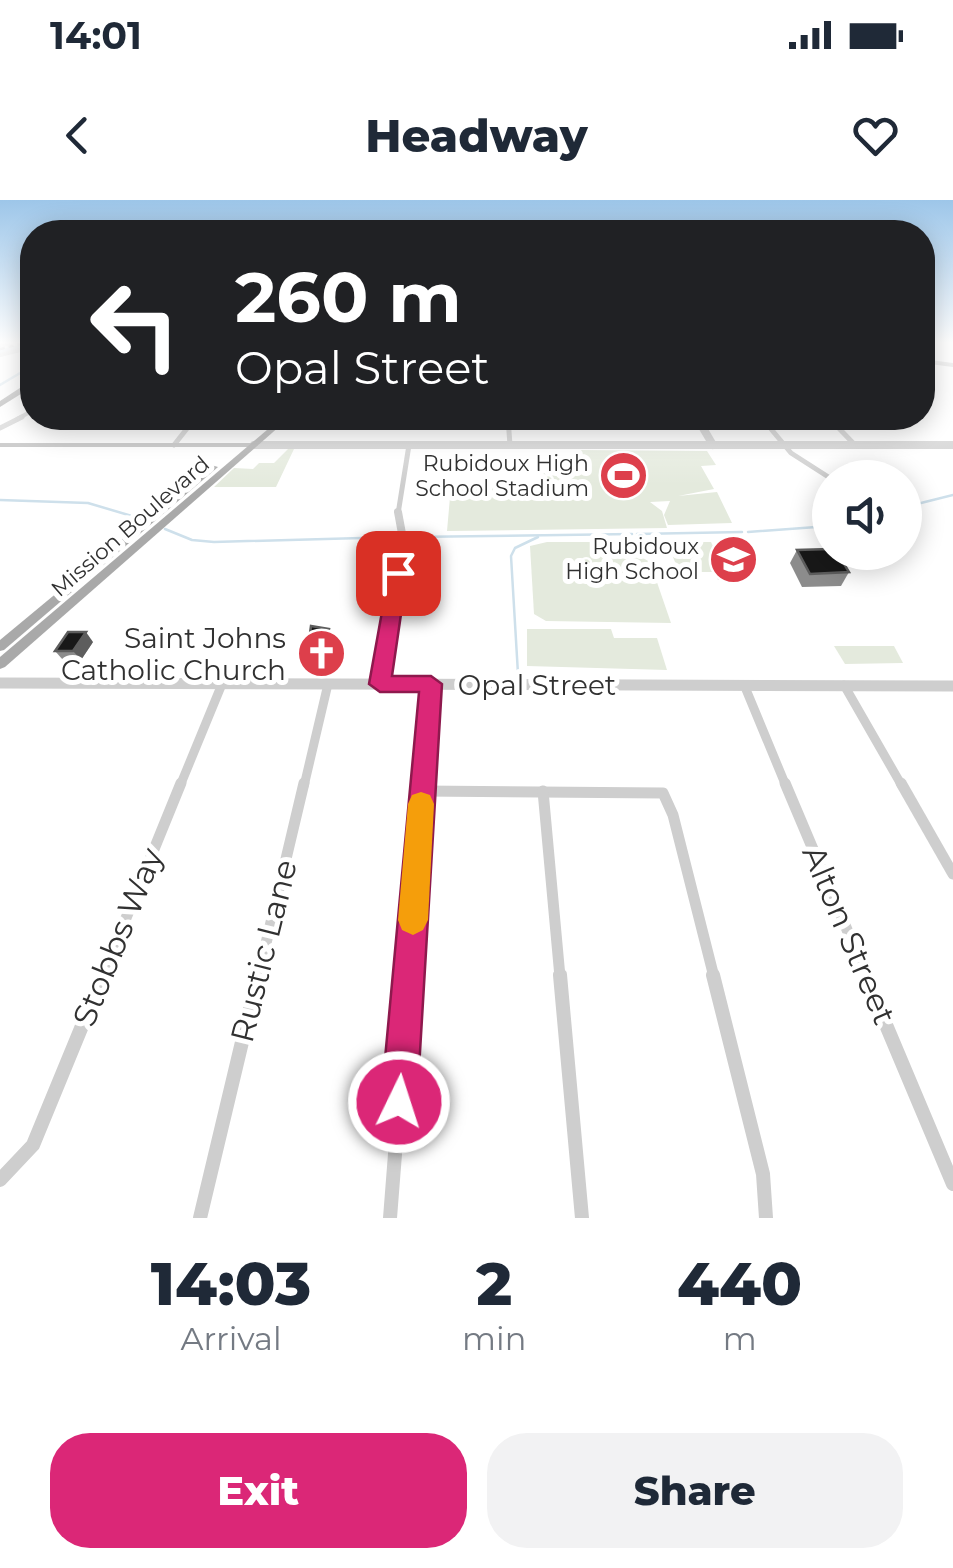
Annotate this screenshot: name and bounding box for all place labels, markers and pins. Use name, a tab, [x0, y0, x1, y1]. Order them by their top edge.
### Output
place label: Rubidoux High School Stadium	[415, 450, 589, 502]
sports icon: Rubidoux High School Stadium	[598, 450, 650, 502]
pin	[356, 531, 441, 616]
place label: Rubidoux High School	[565, 533, 699, 585]
school or university icon: Rubidoux High School	[708, 533, 760, 585]
place label: Saint Johns Catholic Church	[61, 621, 286, 687]
church icon: Saint Johns Catholic Church	[295, 628, 347, 680]

